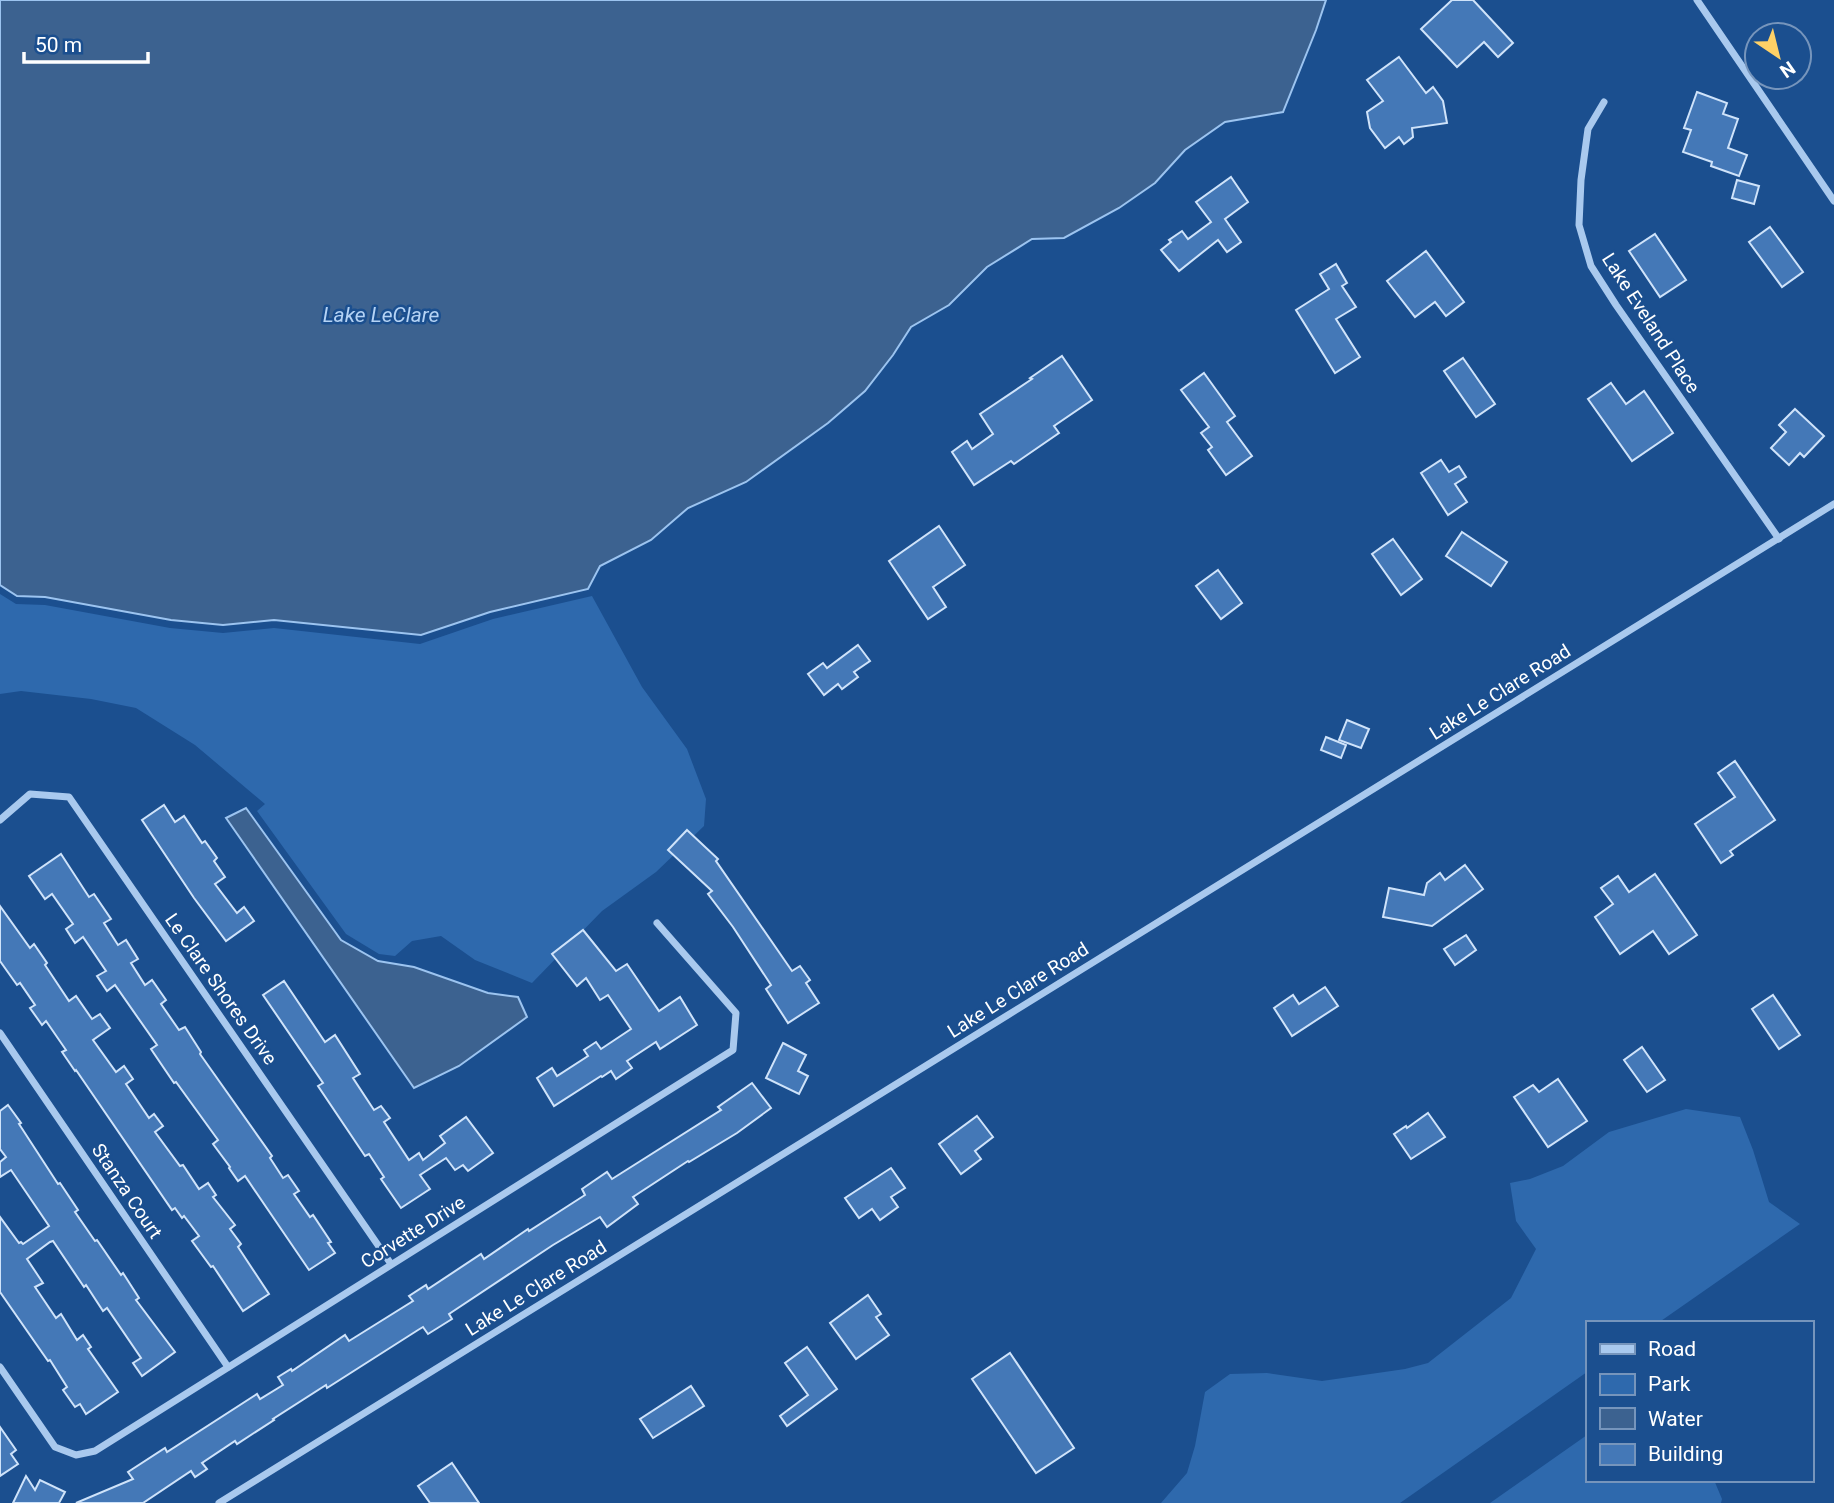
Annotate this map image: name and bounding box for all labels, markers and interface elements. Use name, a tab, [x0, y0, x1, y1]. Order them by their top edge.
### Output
scale bar	[24, 21, 149, 65]
north arrow	[1743, 21, 1813, 91]
text: 50 m	[35, 33, 82, 57]
text: N	[1775, 56, 1800, 83]
street label: Lake Eveland Place	[1597, 249, 1705, 397]
water label: Lake LeClare	[323, 303, 440, 327]
street label: Lake Le Clare Road	[1425, 639, 1575, 745]
street label: Le Clare Shores Drive	[160, 909, 282, 1069]
street label: Lake Le Clare Road	[943, 937, 1093, 1043]
street label: Stanza Court	[87, 1139, 167, 1243]
street label: Corvette Drive	[357, 1191, 469, 1273]
street label: Lake Le Clare Road	[461, 1235, 611, 1341]
legend	[1586, 1321, 1813, 1482]
text: Road	[1648, 1337, 1696, 1361]
text: Park	[1648, 1372, 1691, 1396]
text: Water	[1648, 1407, 1703, 1431]
text: Building	[1648, 1442, 1723, 1466]

